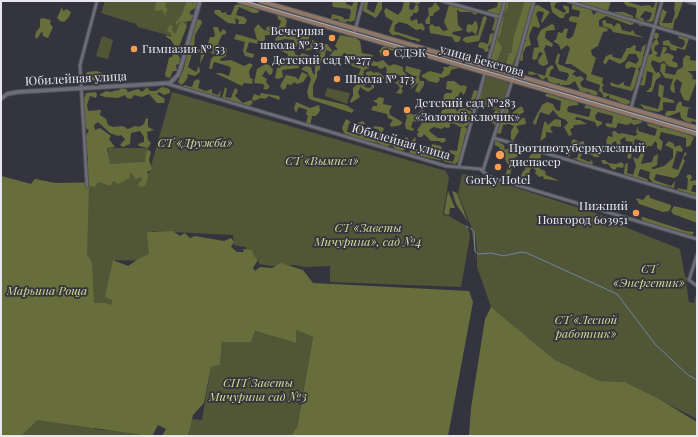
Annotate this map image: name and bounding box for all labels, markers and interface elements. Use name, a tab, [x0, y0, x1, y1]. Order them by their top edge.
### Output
place label: Вечерняя школа № 23	[260, 24, 324, 52]
marker: Вечерняя школа № 23	[327, 33, 337, 43]
place label: Гимназия № 53	[142, 42, 225, 56]
street label: улица Бекетова	[438, 42, 526, 80]
marker: Гимназия № 53	[129, 44, 139, 54]
place label: СДЭК	[394, 46, 426, 60]
marker: СДЭК	[381, 48, 391, 58]
place label: Детский сад №277	[272, 53, 371, 67]
marker: Детский сад №277	[259, 55, 269, 65]
street label: Юбилейная улица	[25, 69, 127, 89]
place label: Школа № 173	[345, 72, 415, 86]
marker: Школа № 173	[332, 74, 342, 84]
place label: Детский сад №283 «Золотой ключик»	[415, 96, 520, 124]
marker: Детский сад №283 «Золотой ключик»	[402, 105, 412, 115]
street label: Юбилейная улица	[350, 121, 452, 163]
park label: СТ «Дружба»	[157, 136, 233, 150]
place label: Противотуберкулезный диспасер	[509, 141, 645, 169]
marker: Противотуберкулезный диспасер	[494, 149, 506, 161]
park label: СТ «Вымпел»	[285, 154, 359, 168]
marker: Gorky Hotel	[493, 162, 503, 172]
place label: Gorky Hotel	[466, 173, 530, 187]
place label: Нижний Новгород 603951	[537, 199, 628, 227]
marker: Нижний Новгород 603951	[631, 208, 641, 218]
park label: СТ «Заветы Мичурина», сад №4	[314, 221, 422, 249]
park label: СТ «Энергетик»	[613, 262, 685, 290]
park label: Марьина Роща	[7, 284, 87, 298]
park label: СТ «Лесной работник»	[555, 313, 617, 341]
park label: СНТ Заветы Мичурина сад №3	[209, 376, 307, 404]

